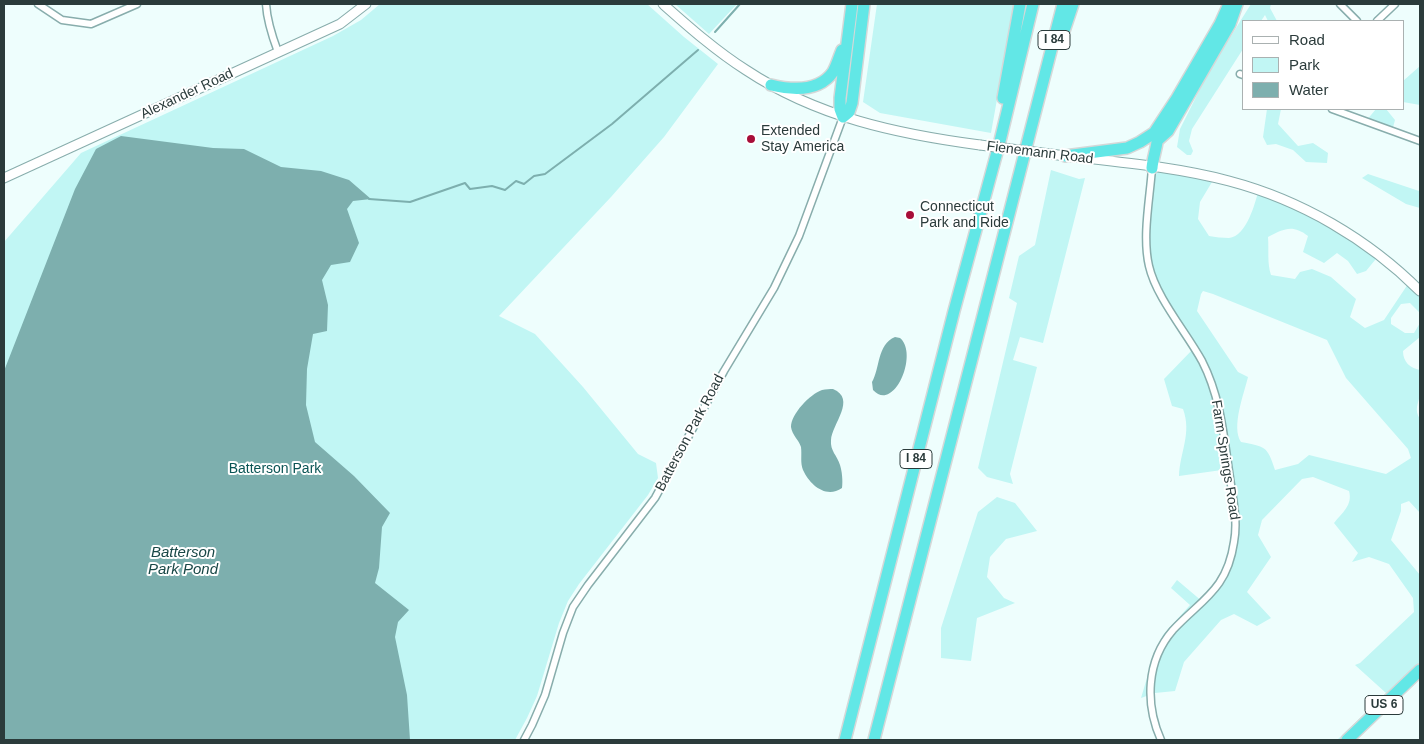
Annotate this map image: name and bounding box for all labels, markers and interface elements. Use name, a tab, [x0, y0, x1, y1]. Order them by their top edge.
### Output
legend	[1242, 20, 1404, 110]
road number: I 84	[1038, 30, 1070, 50]
text: Road	[1289, 31, 1325, 48]
text: Park	[1289, 56, 1320, 73]
street label: Alexander Road	[138, 65, 236, 123]
text: Water	[1289, 81, 1328, 98]
place label: Extended Stay America	[761, 123, 844, 156]
marker: Extended Stay America	[745, 133, 757, 145]
street label: Fienemann Road	[986, 138, 1094, 168]
place label: Connecticut Park and Ride	[920, 199, 1009, 232]
marker: Connecticut Park and Ride	[904, 209, 916, 221]
street label: Batterson Park Road	[652, 372, 728, 494]
street label: Farm Springs Road	[1207, 399, 1243, 521]
road number: I 84	[900, 449, 932, 468]
park label: Batterson Park	[229, 461, 321, 477]
water label: Batterson Park Pond	[148, 544, 218, 579]
road number: US 6	[1365, 696, 1403, 714]

